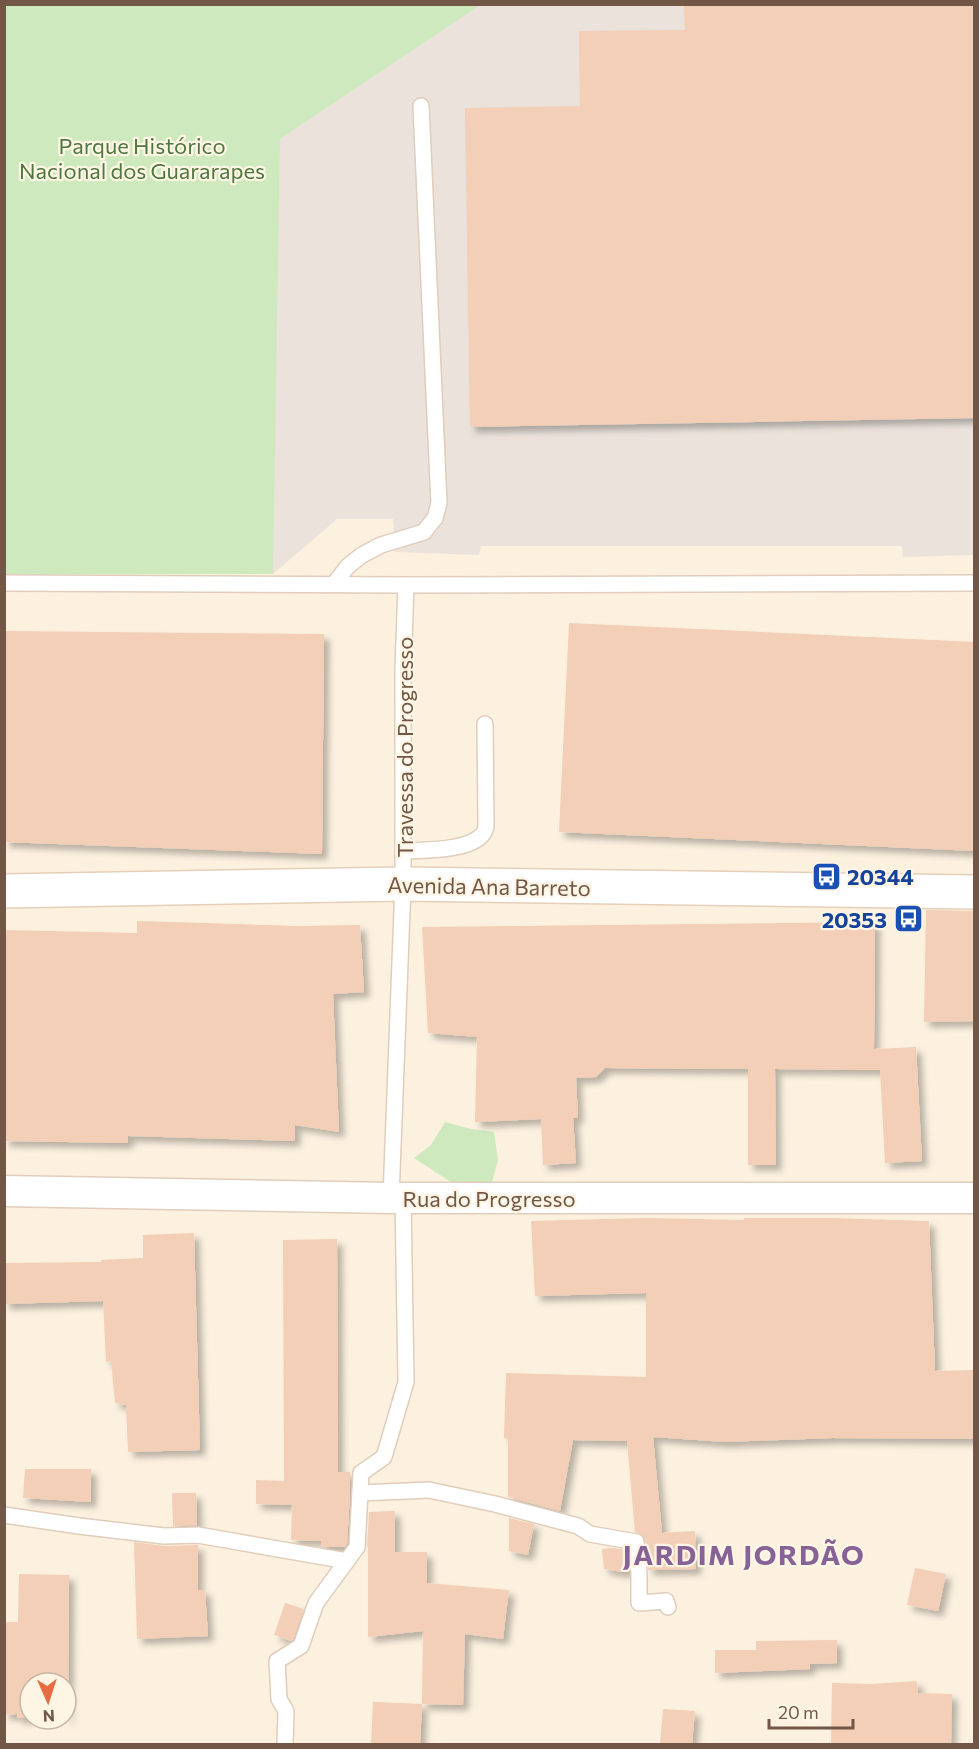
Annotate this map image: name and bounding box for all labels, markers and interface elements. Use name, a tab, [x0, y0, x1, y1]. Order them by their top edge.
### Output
park label: Parque Histórico Nacional dos Guararapes	[19, 132, 265, 184]
street label: Travessa do Progresso	[391, 637, 418, 857]
bus stop icon: 20344	[810, 860, 842, 892]
place label: 20344	[847, 863, 914, 890]
street label: Avenida Ana Barreto	[387, 871, 591, 901]
bus stop icon: 20353	[892, 903, 924, 935]
place label: 20353	[822, 906, 887, 933]
street label: Rua do Progresso	[402, 1185, 576, 1212]
district label: JARDIM JORDÃO	[623, 1537, 865, 1571]
north arrow	[18, 1671, 78, 1731]
scale bar	[769, 1692, 853, 1730]
text: 20 m	[778, 1701, 819, 1723]
text: N	[42, 1707, 55, 1726]

